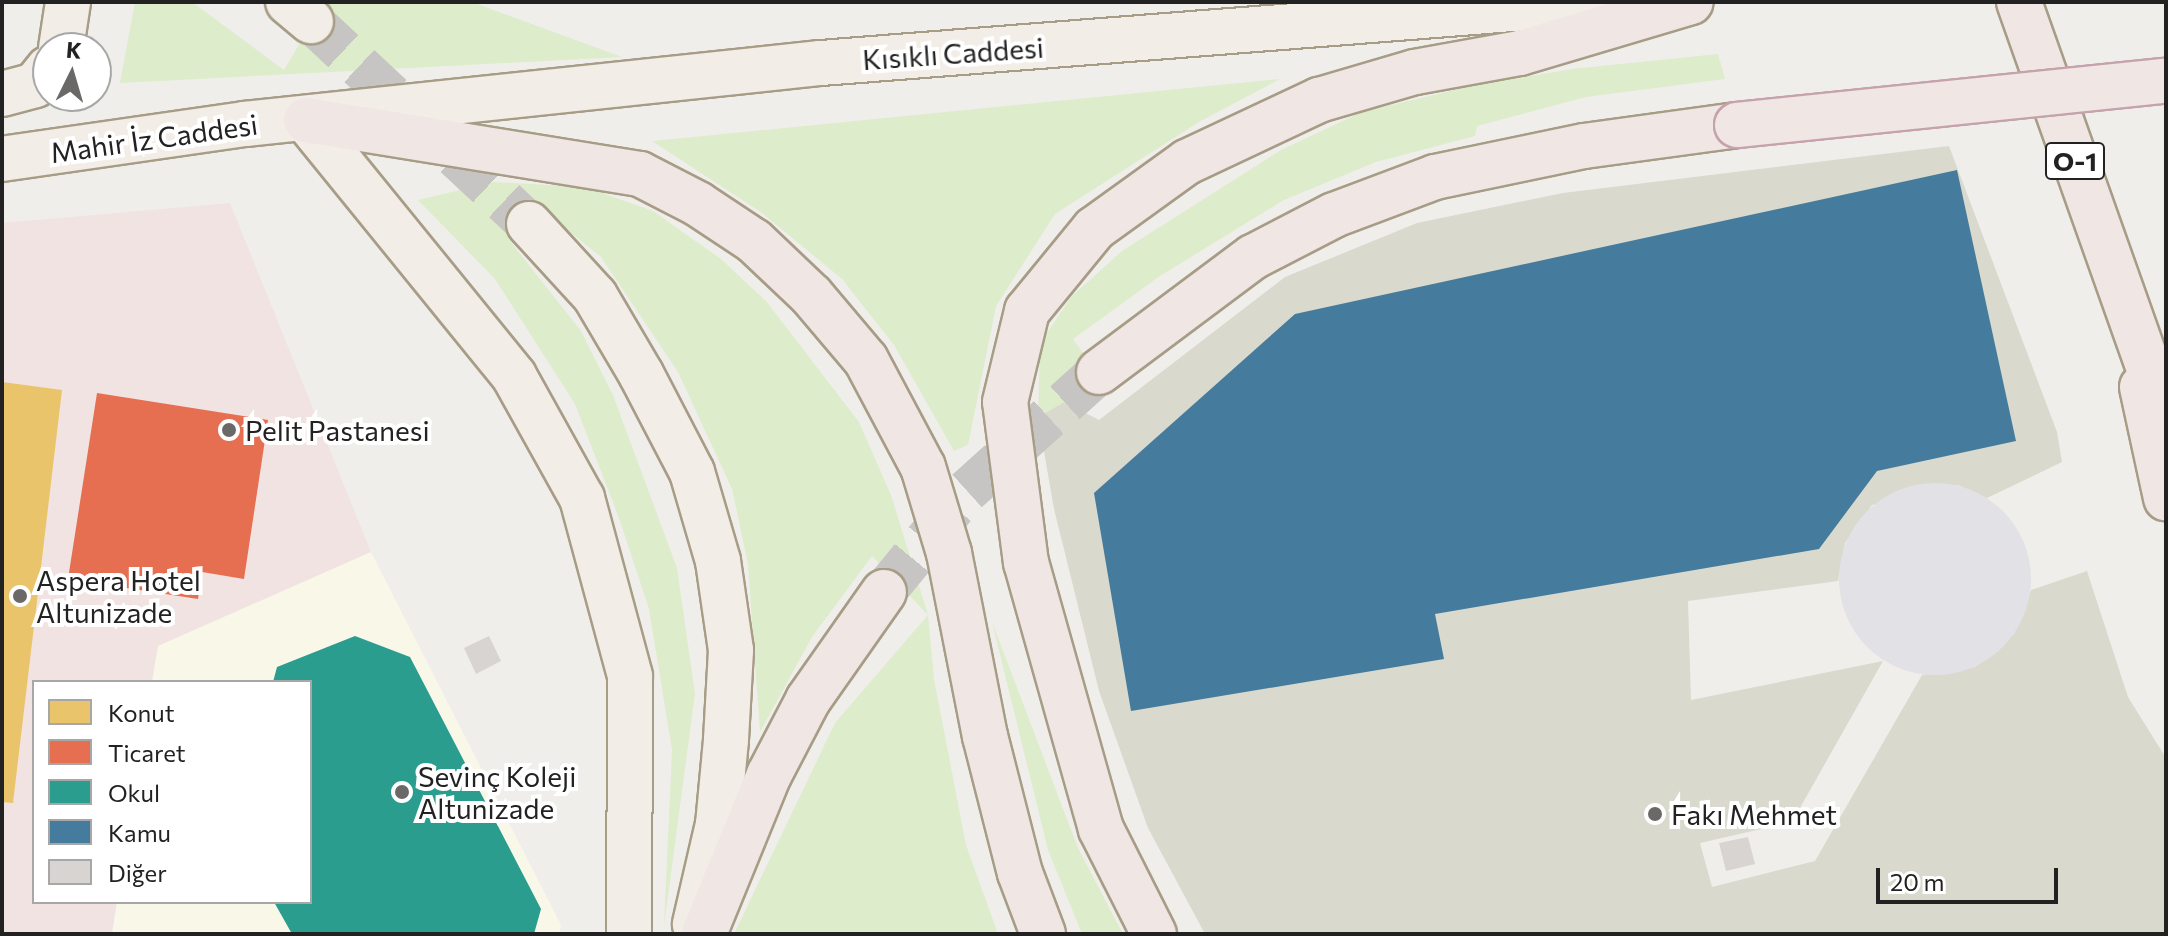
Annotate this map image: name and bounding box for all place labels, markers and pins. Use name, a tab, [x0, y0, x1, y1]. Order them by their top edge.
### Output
place label: Pelit Pastanesi	[245, 413, 430, 447]
marker: Pelit Pastanesi	[220, 421, 238, 439]
place label: Aspera Hotel Altunizade	[36, 563, 201, 629]
marker: Aspera Hotel Altunizade	[11, 587, 29, 605]
place label: Sevinç Koleji Altunizade	[418, 759, 576, 825]
marker: Sevinç Koleji Altunizade	[393, 783, 411, 801]
place label: Fakı Mehmet	[1671, 797, 1837, 831]
marker: Fakı Mehmet	[1646, 805, 1664, 823]

